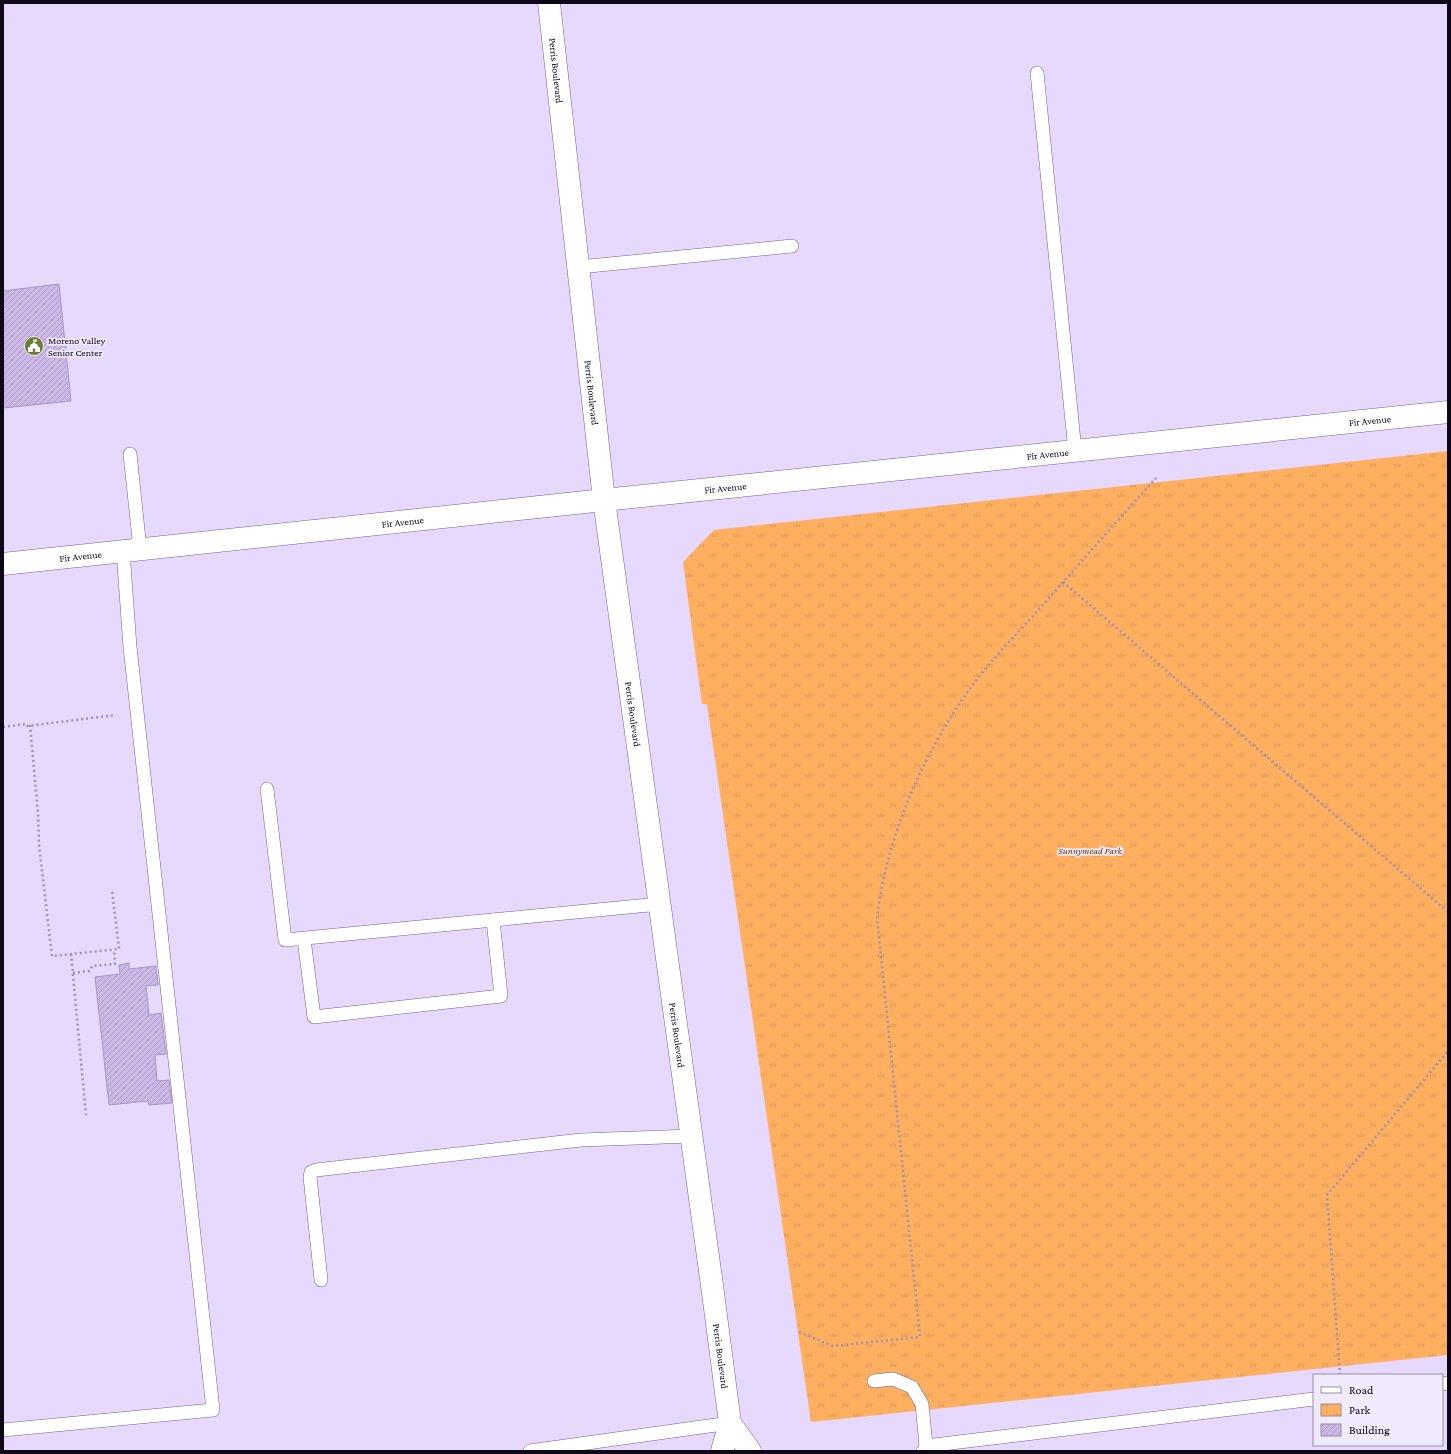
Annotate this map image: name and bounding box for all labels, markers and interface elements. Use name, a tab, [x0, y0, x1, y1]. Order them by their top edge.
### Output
street label: Perris Boulevard	[547, 38, 566, 104]
public building icon: Moreno Valley Senior Center	[23, 335, 45, 357]
place label: Moreno Valley Senior Center	[48, 335, 106, 358]
street label: Perris Boulevard	[583, 360, 601, 426]
street label: Fir Avenue	[1348, 412, 1392, 428]
street label: Fir Avenue	[1026, 446, 1070, 461]
street label: Fir Avenue	[704, 480, 748, 495]
street label: Fir Avenue	[381, 514, 425, 529]
street label: Fir Avenue	[59, 548, 103, 563]
street label: Perris Boulevard	[624, 681, 643, 748]
park label: Sunnymead Park	[1058, 845, 1122, 856]
street label: Perris Boulevard	[668, 1002, 688, 1069]
street label: Perris Boulevard	[712, 1323, 731, 1390]
legend	[1313, 1374, 1443, 1446]
text: Road	[1349, 1383, 1374, 1397]
text: Park	[1349, 1403, 1371, 1417]
text: Building	[1349, 1423, 1390, 1437]

